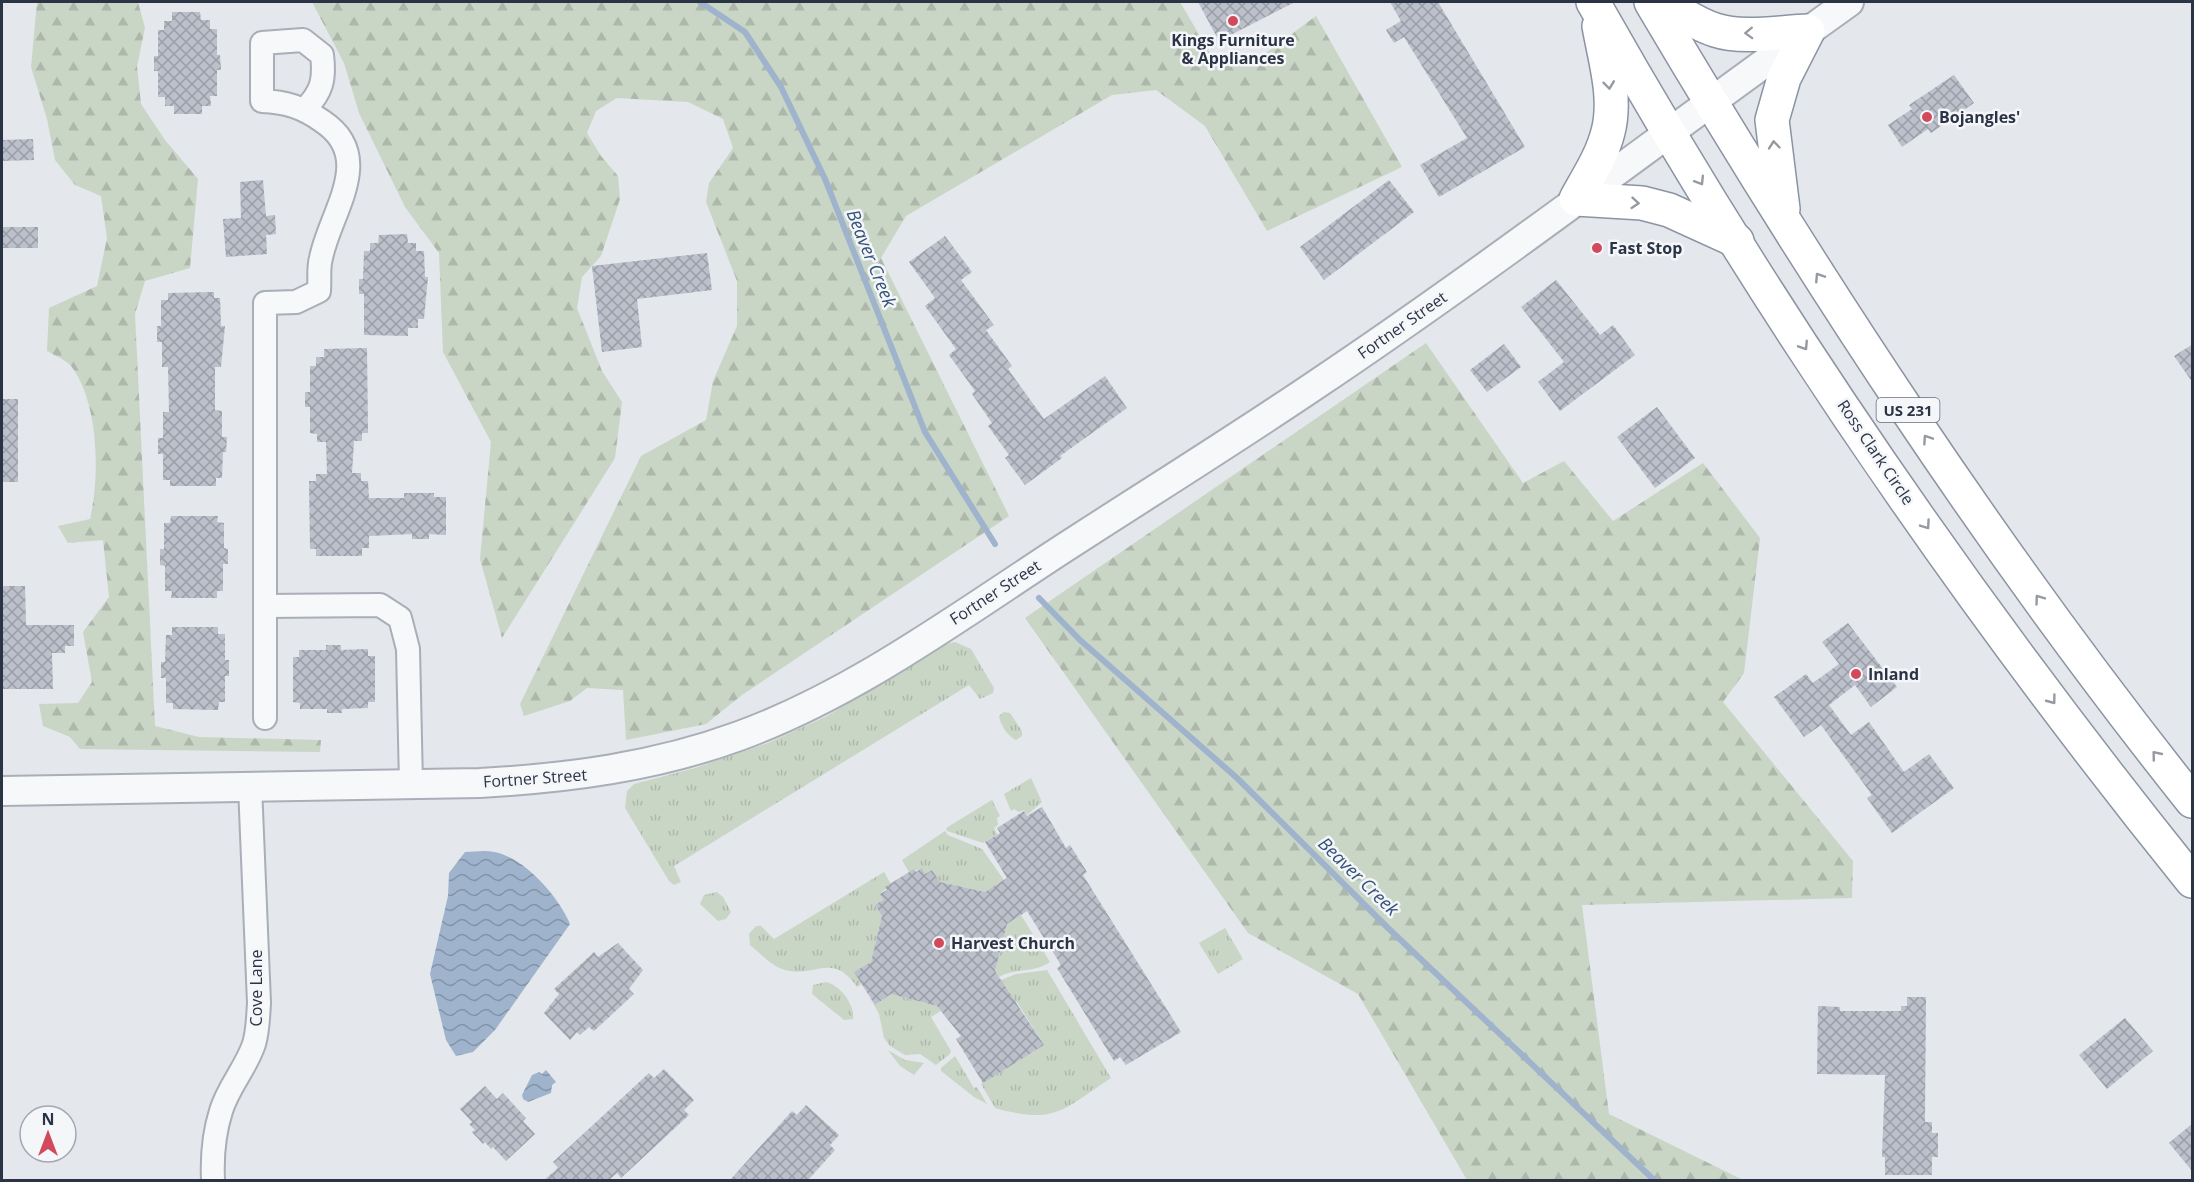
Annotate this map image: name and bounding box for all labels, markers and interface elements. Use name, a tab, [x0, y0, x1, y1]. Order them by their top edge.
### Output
marker: Kings Furniture & Appliances	[1226, 14, 1240, 28]
one-way arrow	[1745, 27, 1754, 39]
place label: Kings Furniture & Appliances	[1171, 29, 1295, 69]
one-way arrow	[1602, 80, 1615, 89]
place label: Bojangles'	[1939, 106, 2020, 128]
marker: Bojangles'	[1920, 110, 1934, 124]
one-way arrow	[1768, 140, 1781, 149]
one-way arrow	[1693, 175, 1705, 185]
one-way arrow	[1630, 196, 1639, 209]
water label: Beaver Creek	[842, 206, 903, 312]
place label: Fast Stop	[1609, 237, 1682, 259]
marker: Fast Stop	[1590, 241, 1604, 255]
one-way arrow	[1814, 273, 1826, 283]
street label: Fortner Street	[1353, 286, 1451, 364]
one-way arrow	[1797, 339, 1808, 350]
street label: Ross Clark Circle	[1833, 395, 1919, 509]
road number: US 231	[1876, 398, 1940, 422]
one-way arrow	[1923, 435, 1934, 446]
one-way arrow	[1919, 518, 1930, 529]
street label: Fortner Street	[945, 554, 1045, 630]
one-way arrow	[2035, 594, 2046, 605]
place label: Inland	[1868, 663, 1919, 685]
marker: Inland	[1849, 667, 1863, 681]
one-way arrow	[2045, 693, 2056, 704]
one-way arrow	[2152, 751, 2163, 762]
street label: Fortner Street	[482, 763, 588, 793]
water label: Beaver Creek	[1313, 831, 1405, 921]
place label: Harvest Church	[951, 932, 1075, 954]
marker: Harvest Church	[932, 936, 946, 950]
street label: Cove Lane	[245, 950, 267, 1026]
north arrow	[18, 1104, 78, 1164]
text: N	[41, 1108, 55, 1130]

